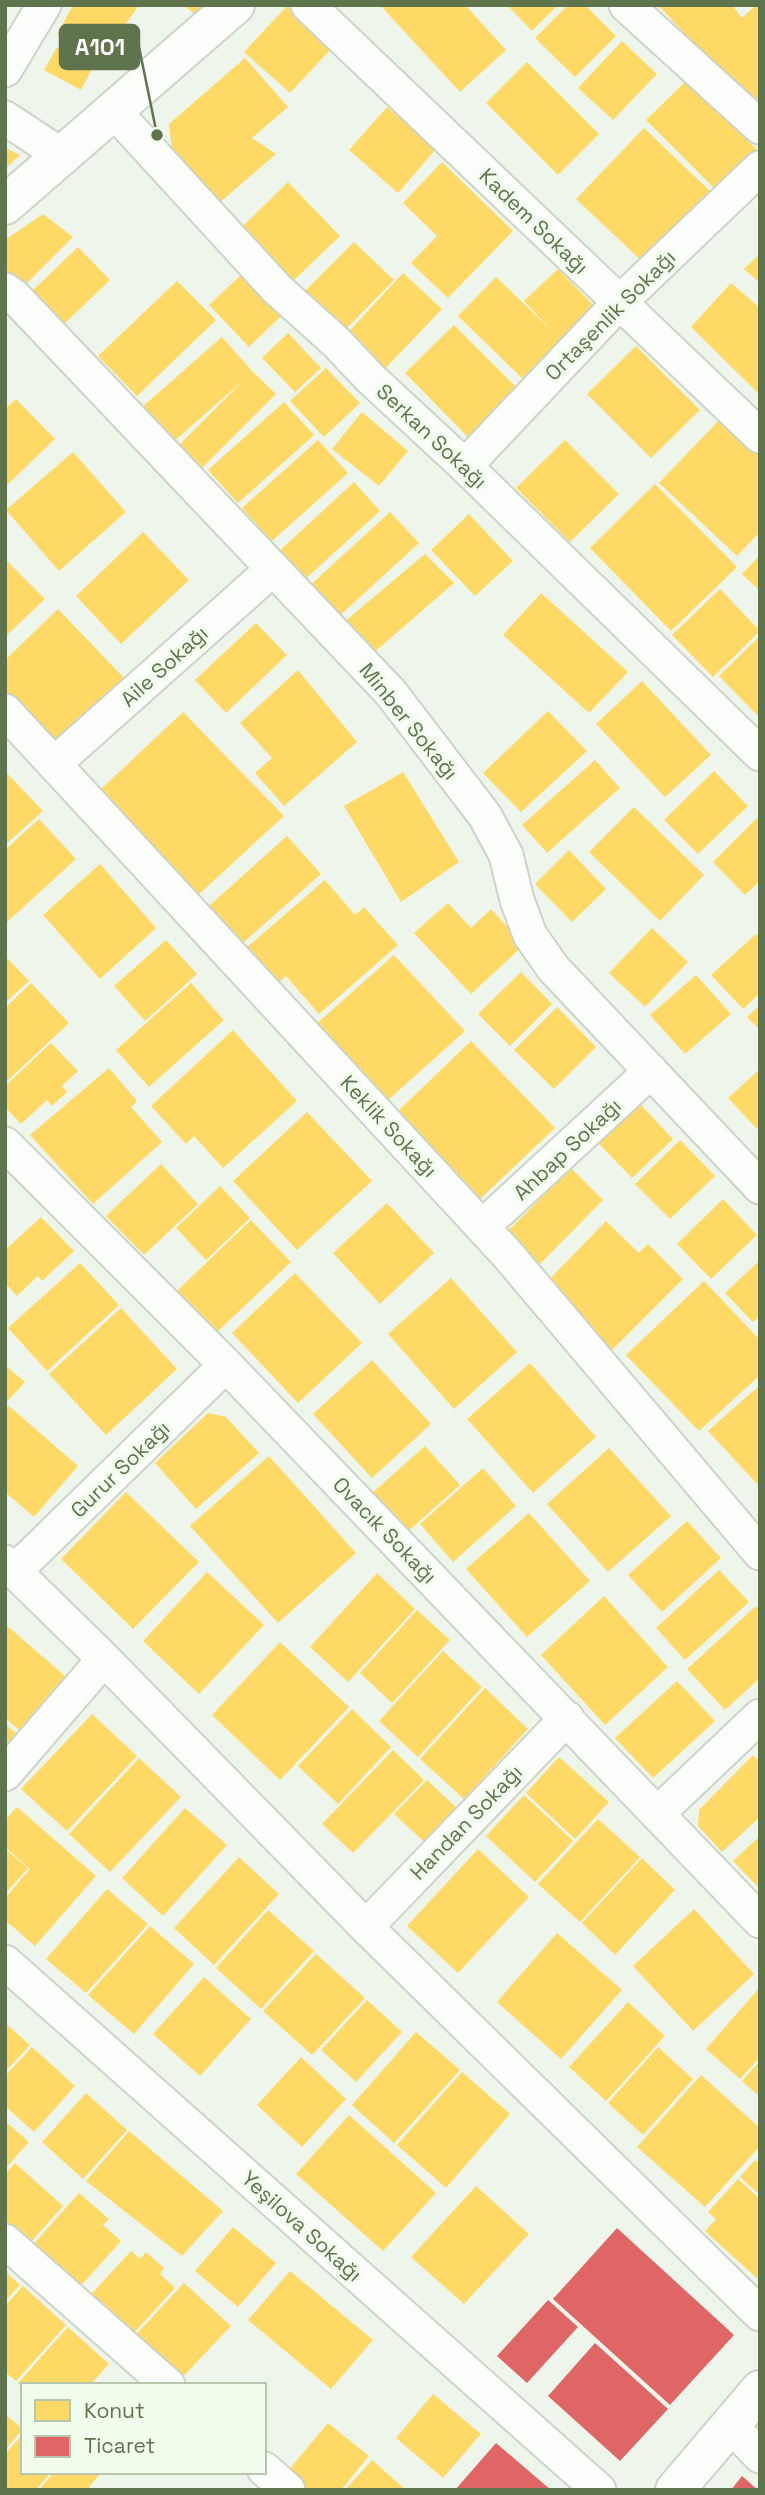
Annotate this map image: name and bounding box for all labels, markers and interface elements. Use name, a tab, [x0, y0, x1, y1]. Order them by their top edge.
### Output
callout: A101	[60, 25, 139, 69]
text: A101	[75, 32, 125, 62]
street label: Kadem Sokağı	[474, 162, 594, 280]
street label: Ortaşenlik Sokağı	[539, 244, 681, 386]
street label: Serkan Sokağı	[371, 378, 493, 494]
street label: Aile Sokağı	[115, 620, 213, 712]
street label: Minber Sokağı	[354, 657, 464, 785]
street label: Keklik Sokağı	[335, 1069, 443, 1183]
street label: Ahbap Sokağı	[507, 1092, 627, 1206]
street label: Gurur Sokağı	[65, 1415, 175, 1523]
street label: Ovacık Sokağı	[327, 1471, 443, 1589]
street label: Handan Sokağı	[404, 1759, 528, 1885]
street label: Yeşilova Sokağı	[236, 2165, 368, 2287]
legend	[21, 2383, 266, 2474]
text: Konut	[84, 2397, 145, 2424]
text: Ticaret	[84, 2432, 155, 2459]

